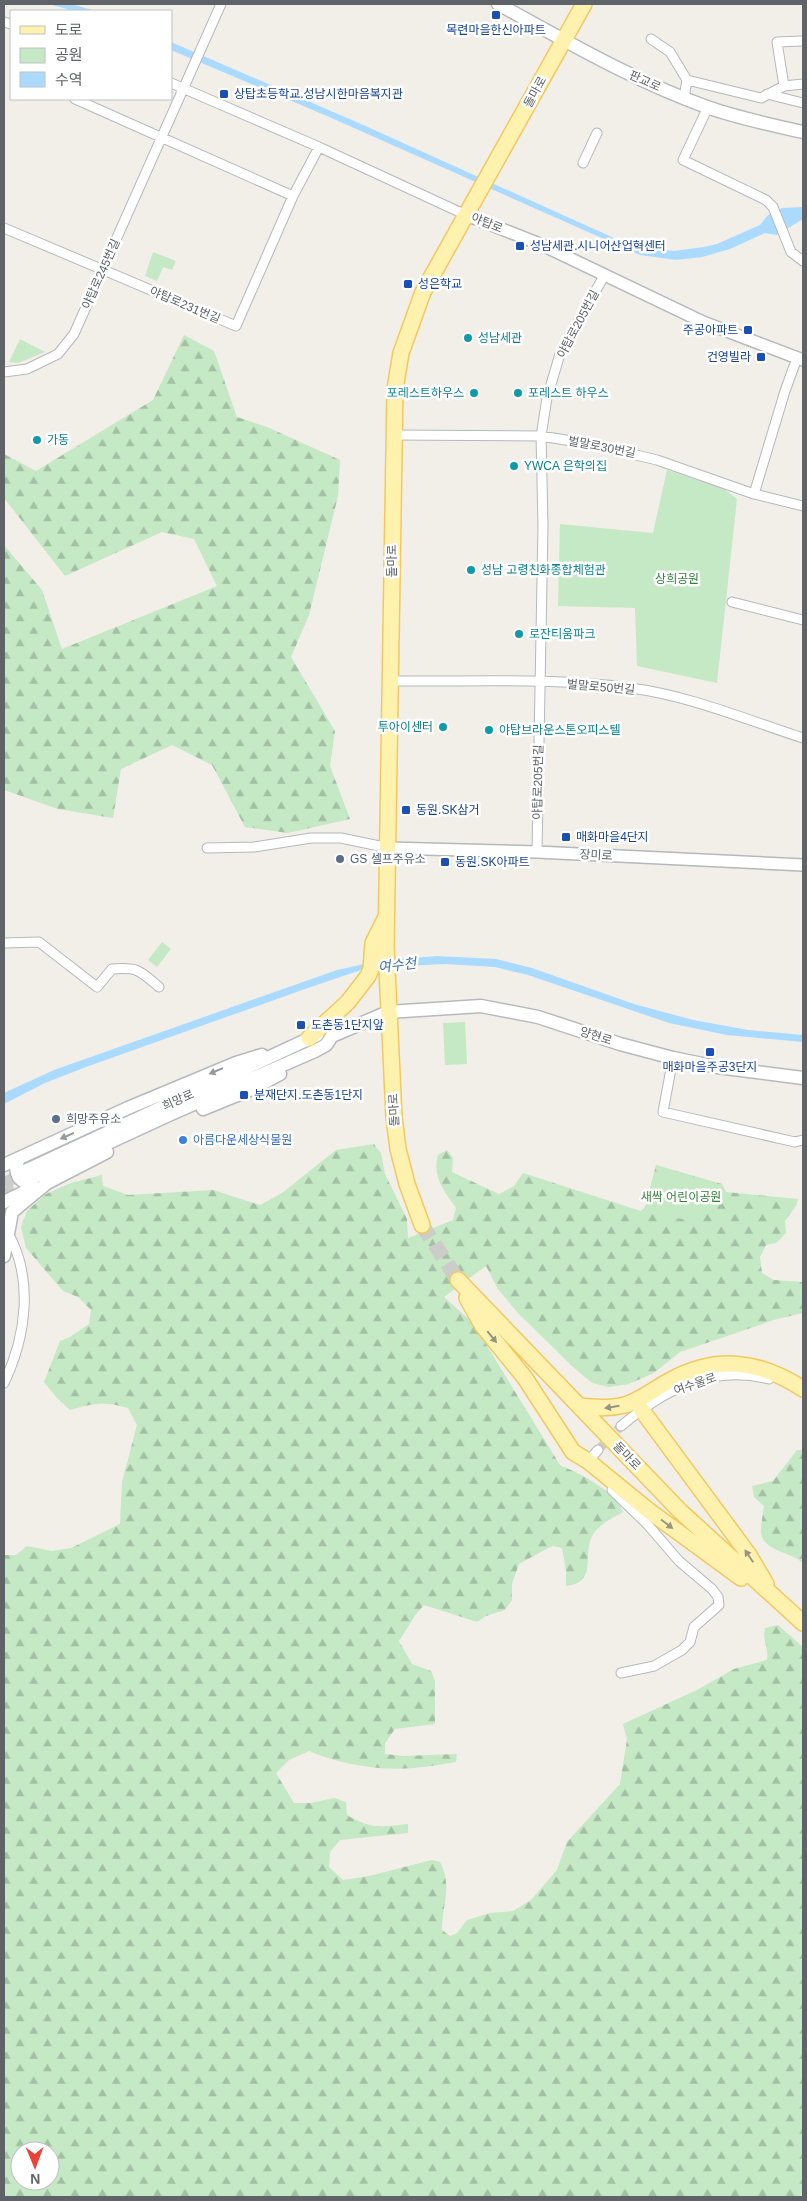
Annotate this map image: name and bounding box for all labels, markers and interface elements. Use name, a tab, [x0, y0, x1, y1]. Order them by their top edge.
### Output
marker: 목련마을한신아파트	[490, 9, 502, 21]
legend	[10, 10, 172, 100]
text: 도로	[55, 21, 83, 38]
place label: 목련마을한신아파트	[446, 23, 546, 37]
text: 공원	[55, 46, 83, 63]
street label: 판교로	[627, 68, 663, 94]
text: 수역	[55, 71, 83, 88]
street label: 돌마로	[521, 74, 549, 110]
place label: 상탑초등학교.성남시한마음복지관	[234, 87, 403, 101]
marker: 상탑초등학교.성남시한마음복지관	[218, 88, 230, 100]
street label: 야탑로	[469, 210, 505, 236]
street label: 야탑로245번길	[79, 237, 123, 311]
place label: 성남세관.시니어산업혁센터	[530, 239, 666, 253]
marker: 성남세관.시니어산업혁센터	[514, 240, 526, 252]
place label: 성은학교	[418, 277, 462, 291]
marker: 성은학교	[402, 278, 414, 290]
street label: 야탑로231번길	[148, 284, 222, 326]
street label: 야탑로205번길	[554, 287, 602, 361]
place label: 주공아파트	[683, 323, 738, 337]
marker: 주공아파트	[742, 324, 754, 336]
place label: 성남세관	[478, 331, 522, 345]
marker: 성남세관	[462, 332, 474, 344]
place label: 건영빌라	[707, 350, 751, 364]
marker: 건영빌라	[755, 351, 767, 363]
place label: 포레스트하우스	[387, 386, 464, 400]
place label: 포레스트 하우스	[528, 386, 609, 400]
marker: 포레스트하우스	[468, 387, 480, 399]
marker: 포레스트 하우스	[512, 387, 524, 399]
place label: 가동	[47, 433, 69, 447]
marker: 가동	[31, 434, 43, 446]
street label: 벌말로30번길	[567, 434, 637, 460]
place label: YWCA 은학의집	[524, 459, 607, 473]
marker: YWCA 은학의집	[508, 460, 520, 472]
street label: 돌마로	[385, 544, 399, 578]
place label: 성남 고령친화종합체험관	[481, 563, 606, 577]
marker: 성남 고령친화종합체험관	[465, 564, 477, 576]
park label: 상희공원	[655, 572, 699, 586]
place label: 로잔티움파크	[529, 627, 595, 641]
marker: 로잔티움파크	[513, 628, 525, 640]
street label: 벌말로50번길	[566, 677, 636, 697]
place label: 투아이센터	[378, 720, 433, 734]
marker: 투아이센터	[437, 721, 449, 733]
place label: 야탑브라운스톤오피스텔	[499, 723, 620, 737]
marker: 야탑브라운스톤오피스텔	[483, 724, 495, 736]
street label: 야탑로205번길	[530, 744, 546, 820]
place label: 동원.SK삼거	[416, 803, 480, 817]
marker: 동원.SK삼거	[400, 804, 412, 816]
place label: 매화마을4단지	[576, 830, 649, 844]
marker: 매화마을4단지	[560, 831, 572, 843]
street label: 장미로	[579, 847, 613, 863]
place label: GS 셀프주유소	[350, 852, 426, 866]
marker: GS 셀프주유소	[334, 853, 346, 865]
place label: 동원.SK아파트	[455, 855, 530, 869]
marker: 동원.SK아파트	[439, 856, 451, 868]
water label: 여수천	[377, 955, 418, 975]
place label: 도촌동1단지앞	[311, 1018, 384, 1032]
marker: 도촌동1단지앞	[295, 1019, 307, 1031]
street label: 양현로	[578, 1024, 614, 1048]
marker: 매화마을주공3단지	[704, 1046, 716, 1058]
place label: 매화마을주공3단지	[663, 1060, 758, 1074]
one-way arrow	[209, 1068, 223, 1076]
street label: 희망로	[160, 1087, 196, 1113]
place label: 분재단지.도촌동1단지	[254, 1088, 363, 1102]
marker: 분재단지.도촌동1단지	[238, 1089, 250, 1101]
street label: 돌마로	[386, 1093, 402, 1127]
place label: 희망주유소	[66, 1112, 121, 1126]
marker: 희망주유소	[50, 1113, 62, 1125]
one-way arrow	[60, 1133, 74, 1141]
place label: 아름다운세상식물원	[193, 1133, 292, 1147]
marker: 아름다운세상식물원	[177, 1134, 189, 1146]
park label: 새싹 어린이공원	[641, 1190, 721, 1204]
one-way arrow	[486, 1330, 497, 1343]
street label: 여수울로	[672, 1370, 718, 1398]
one-way arrow	[604, 1403, 620, 1411]
street label: 돌마로	[610, 1439, 644, 1473]
one-way arrow	[660, 1519, 673, 1530]
one-way arrow	[745, 1549, 754, 1563]
north arrow	[10, 2141, 60, 2191]
text: N	[30, 2171, 40, 2187]

